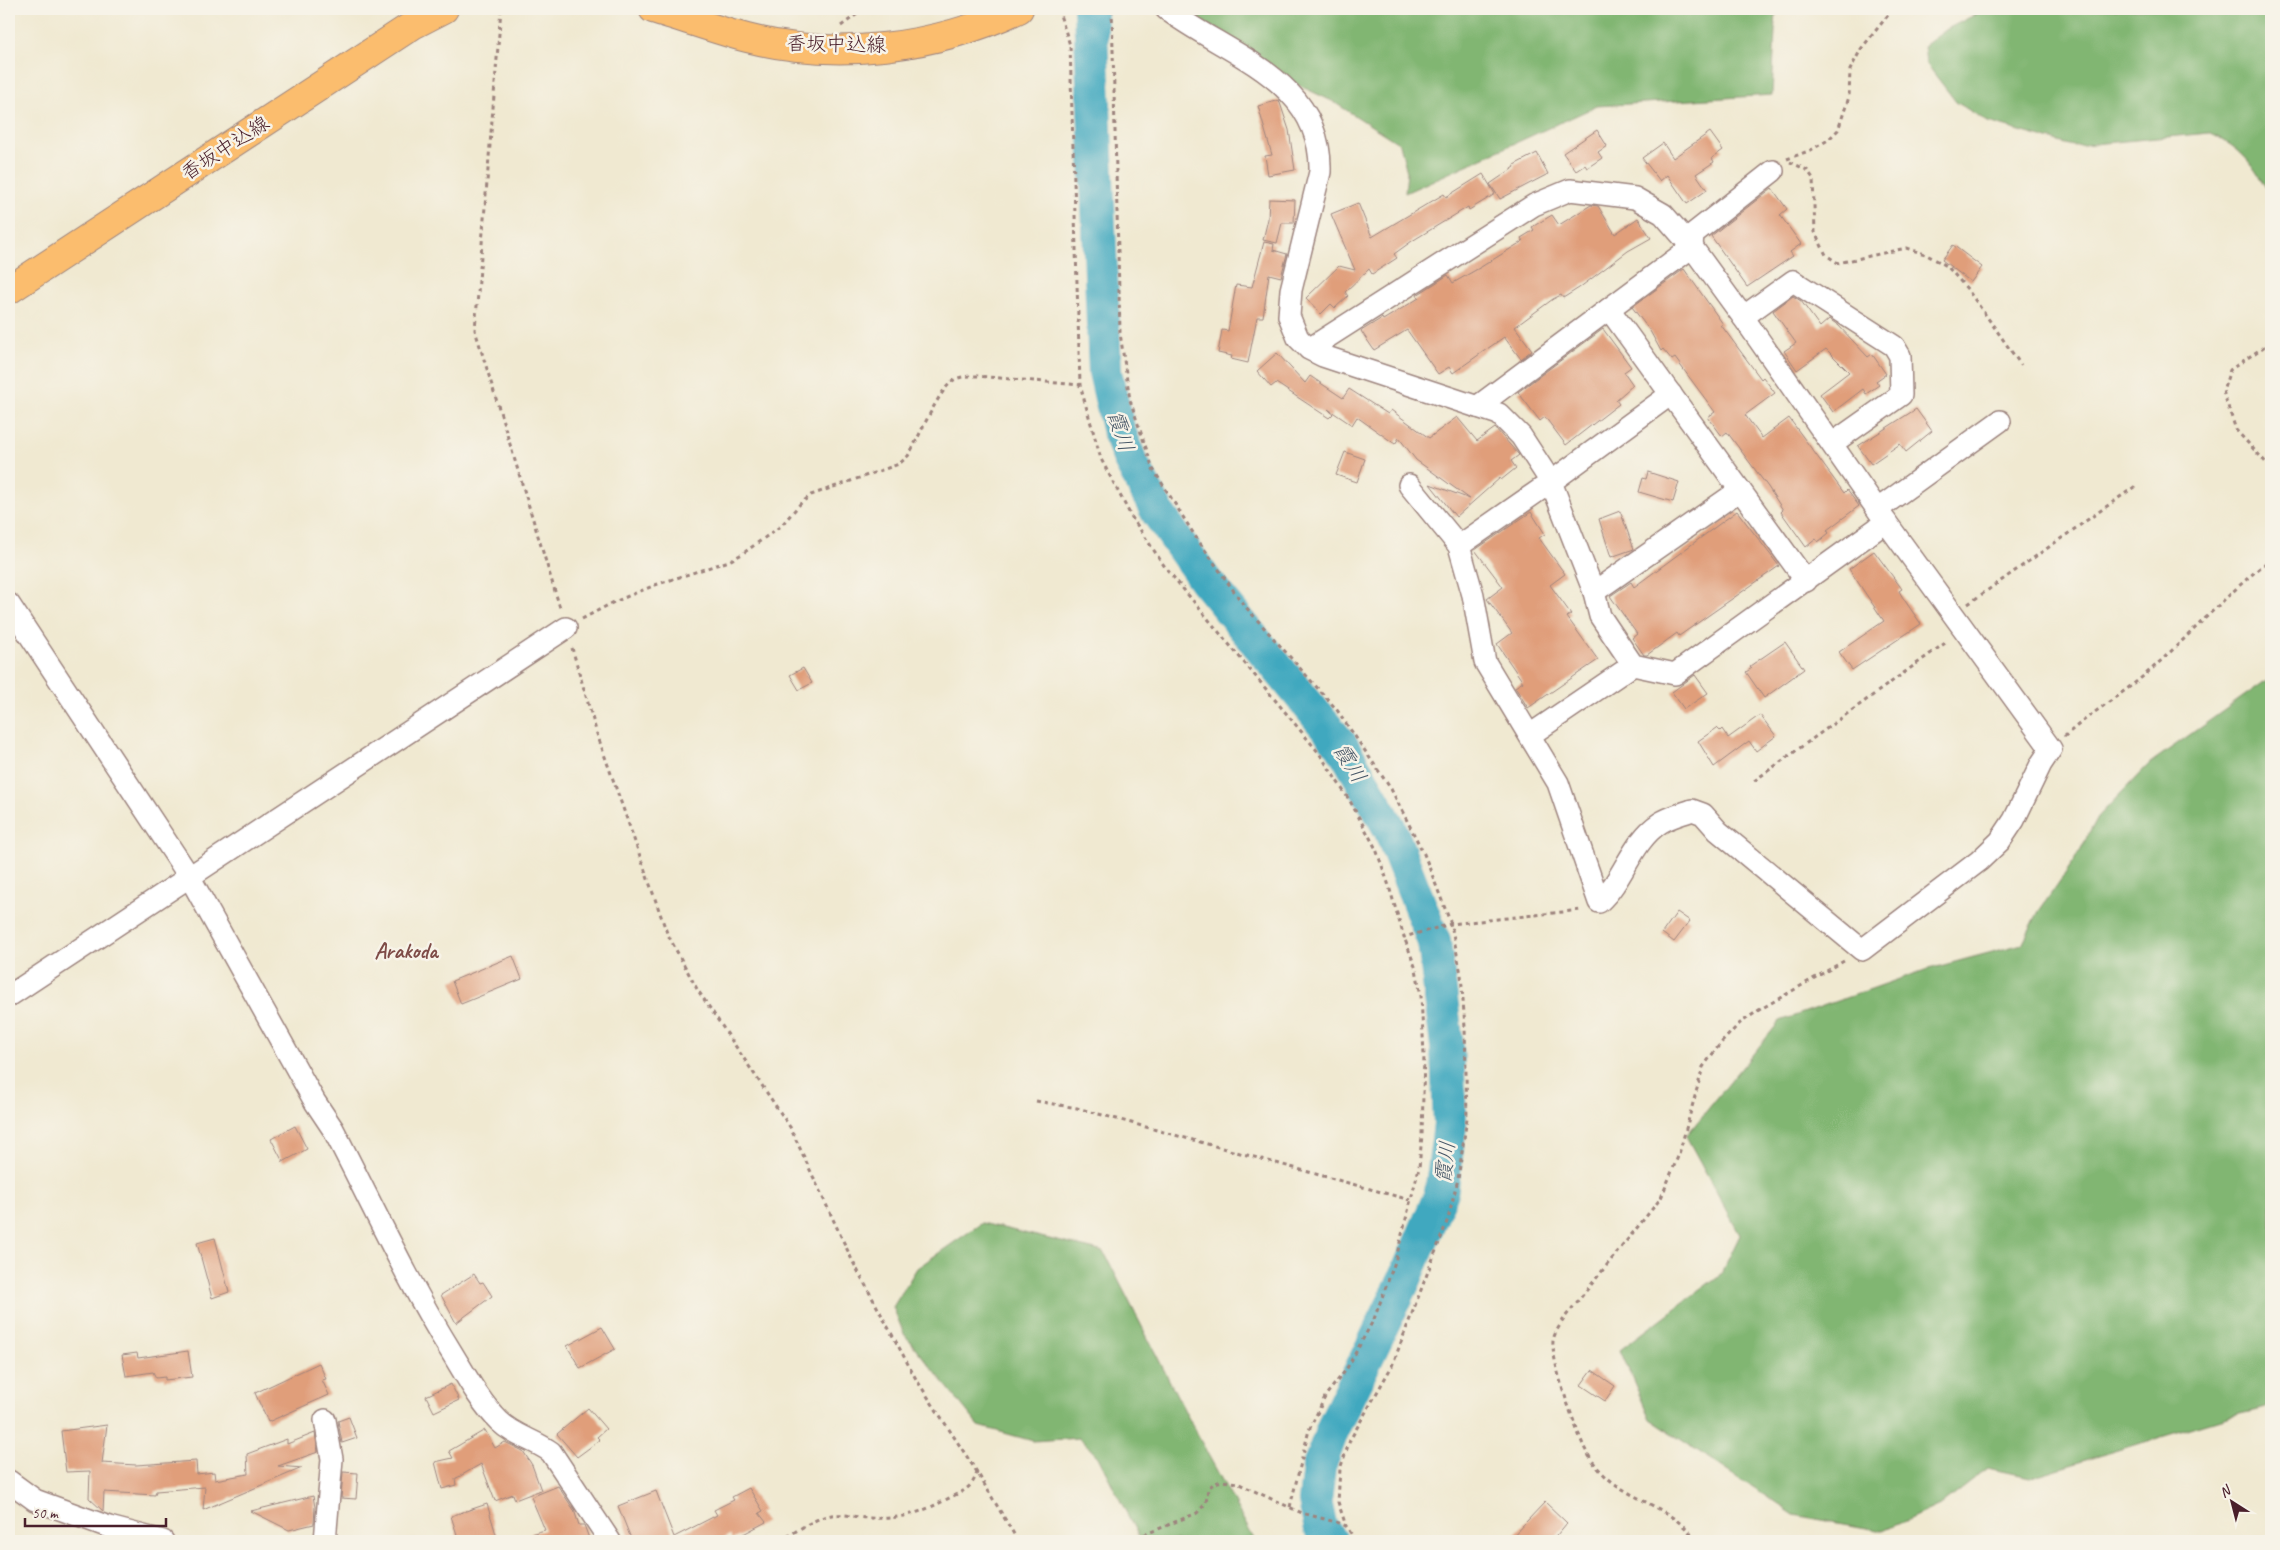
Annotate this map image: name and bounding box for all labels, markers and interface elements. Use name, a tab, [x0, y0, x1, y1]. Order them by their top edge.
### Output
street label: 香坂中込線	[786, 31, 886, 57]
street label: 香坂中込線	[176, 110, 274, 186]
water label: 霞川	[1102, 407, 1140, 455]
water label: 霞川	[1328, 738, 1372, 788]
district label: Arakoda	[375, 937, 439, 965]
water label: 霞川	[1430, 1140, 1460, 1184]
north arrow	[2208, 1478, 2258, 1528]
text: N	[2216, 1481, 2235, 1501]
scale bar	[25, 1495, 166, 1527]
text: 50 m	[32, 1504, 59, 1523]

